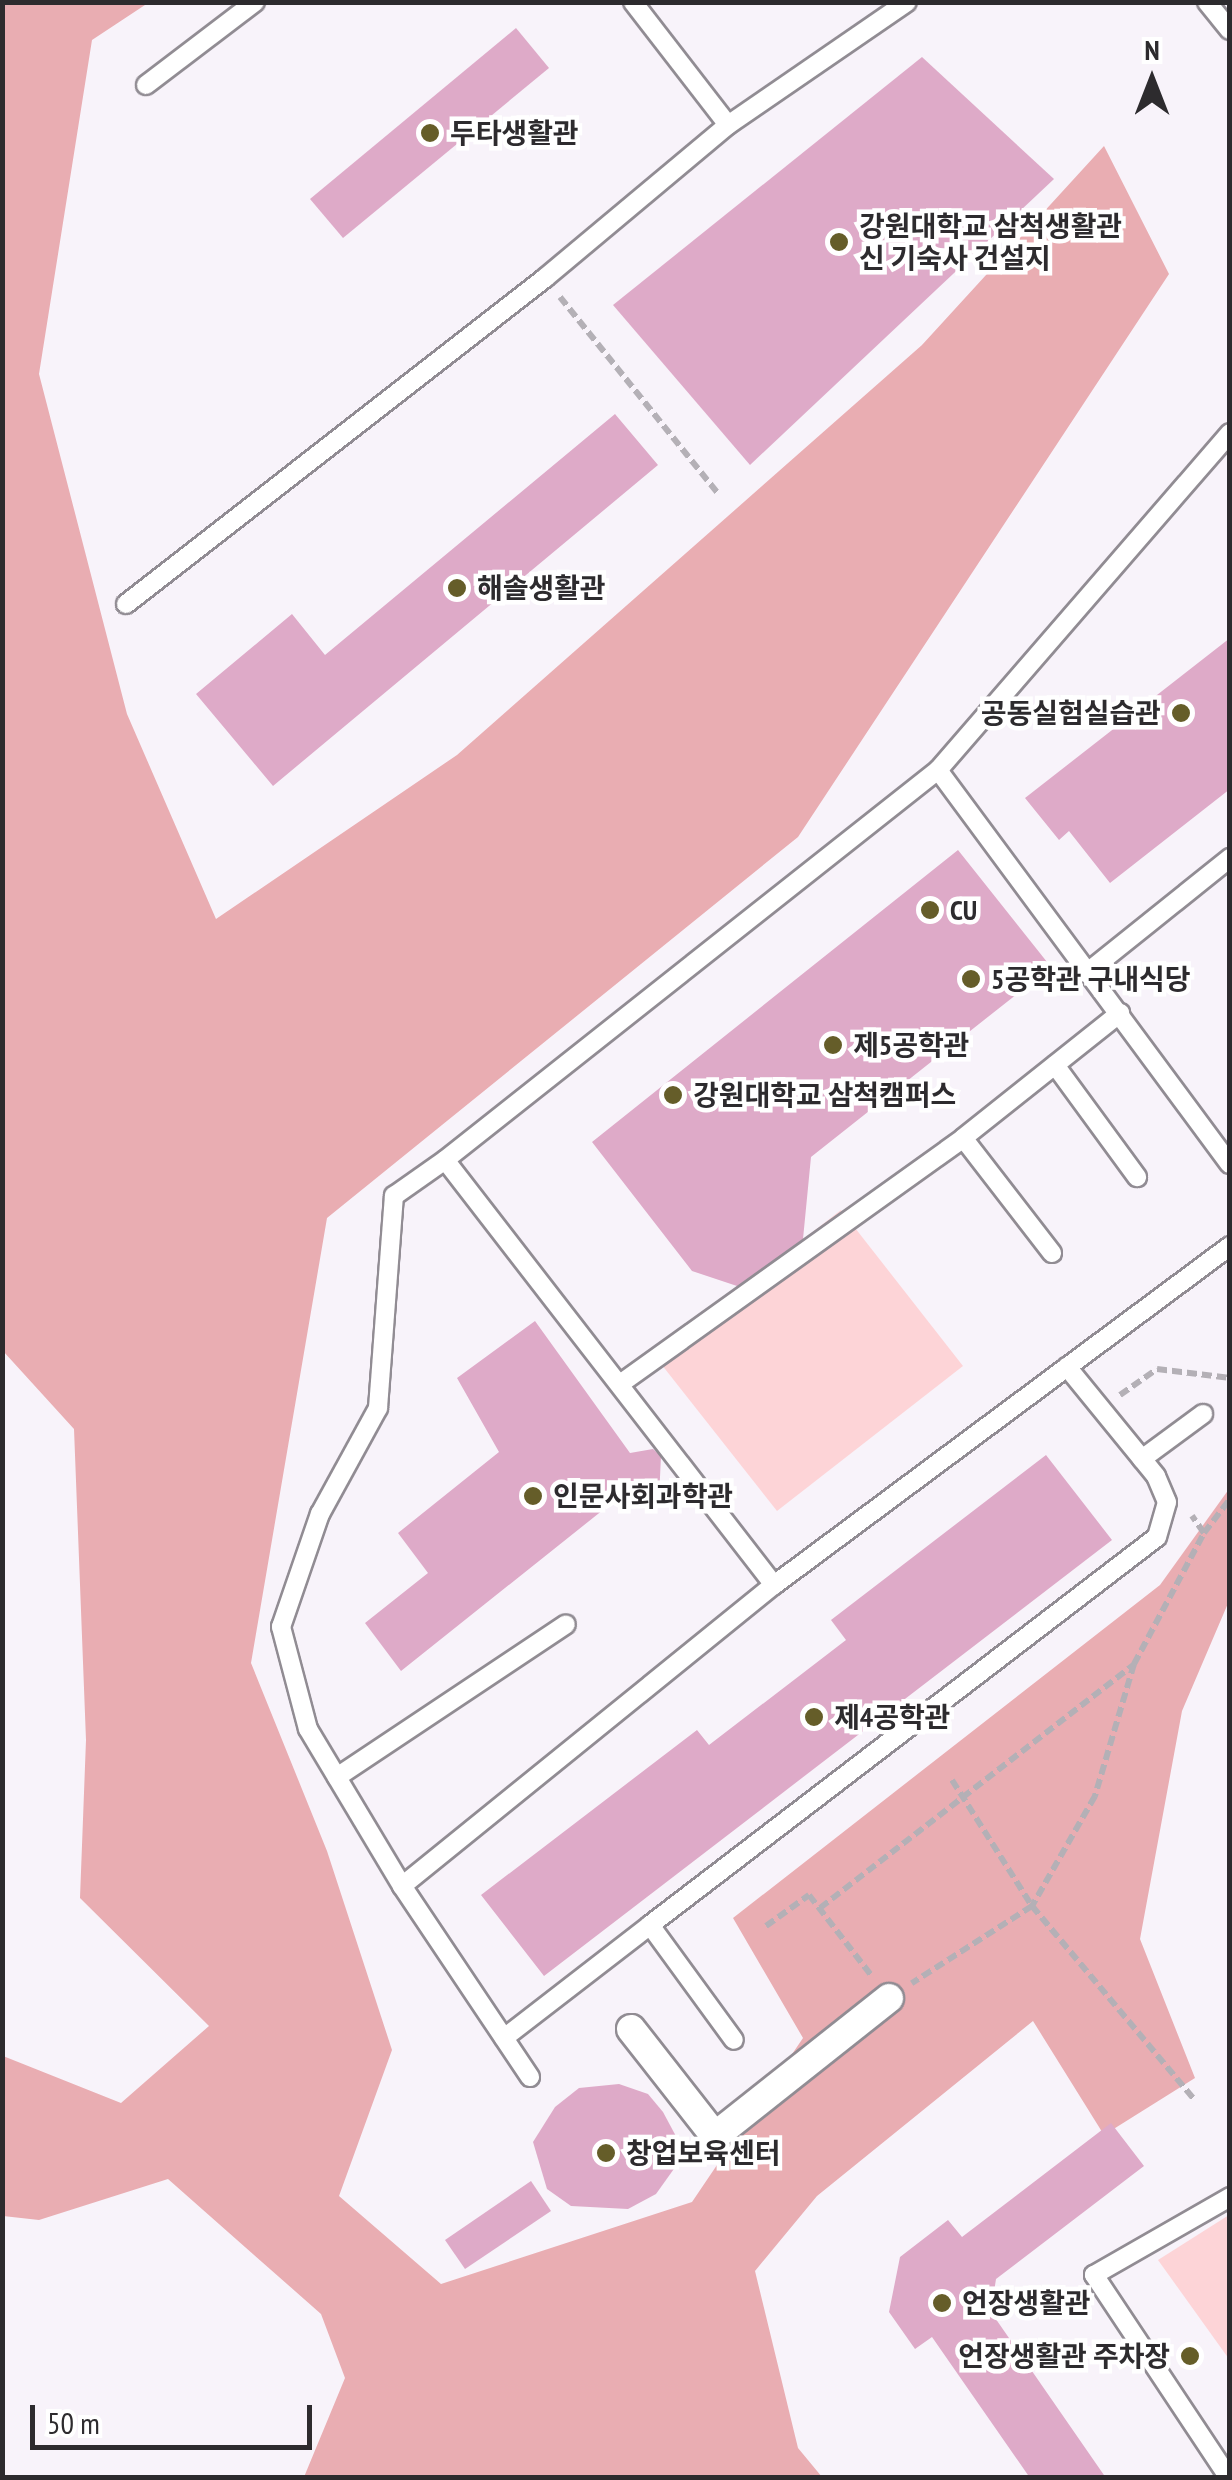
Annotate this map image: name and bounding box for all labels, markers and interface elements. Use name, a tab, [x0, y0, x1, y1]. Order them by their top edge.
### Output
north arrow	[1102, 30, 1202, 130]
text: N	[1144, 31, 1160, 68]
place label: 두타생활관	[450, 116, 579, 150]
marker: 두타생활관	[419, 122, 441, 144]
place label: 강원대학교 삼척생활관 신 기숙사 건설지	[859, 209, 1122, 275]
marker: 강원대학교 삼척생활관 신 기숙사 건설지	[828, 231, 850, 253]
place label: 해솔생활관	[477, 571, 606, 605]
marker: 해솔생활관	[446, 577, 468, 599]
place label: 공동실험실습관	[981, 696, 1161, 730]
marker: 공동실험실습관	[1170, 702, 1192, 724]
place label: CU	[950, 893, 977, 927]
marker: CU	[919, 899, 941, 921]
place label: 5공학관 구내식당	[991, 962, 1190, 996]
marker: 5공학관 구내식당	[960, 968, 982, 990]
place label: 제5공학관	[853, 1028, 969, 1062]
marker: 제5공학관	[822, 1034, 844, 1056]
place label: 강원대학교 삼척캠퍼스	[693, 1078, 956, 1112]
marker: 강원대학교 삼척캠퍼스	[662, 1084, 684, 1106]
place label: 인문사회과학관	[553, 1479, 733, 1513]
marker: 인문사회과학관	[522, 1485, 544, 1507]
place label: 제4공학관	[834, 1700, 950, 1734]
marker: 제4공학관	[803, 1706, 825, 1728]
place label: 창업보육센터	[626, 2136, 781, 2170]
marker: 창업보육센터	[595, 2142, 617, 2164]
place label: 언장생활관	[962, 2286, 1091, 2320]
marker: 언장생활관	[931, 2292, 953, 2314]
place label: 언장생활관 주차장	[958, 2339, 1170, 2373]
marker: 언장생활관 주차장	[1179, 2345, 1201, 2367]
scale bar	[35, 2385, 318, 2447]
text: 50 m	[47, 2403, 100, 2442]

